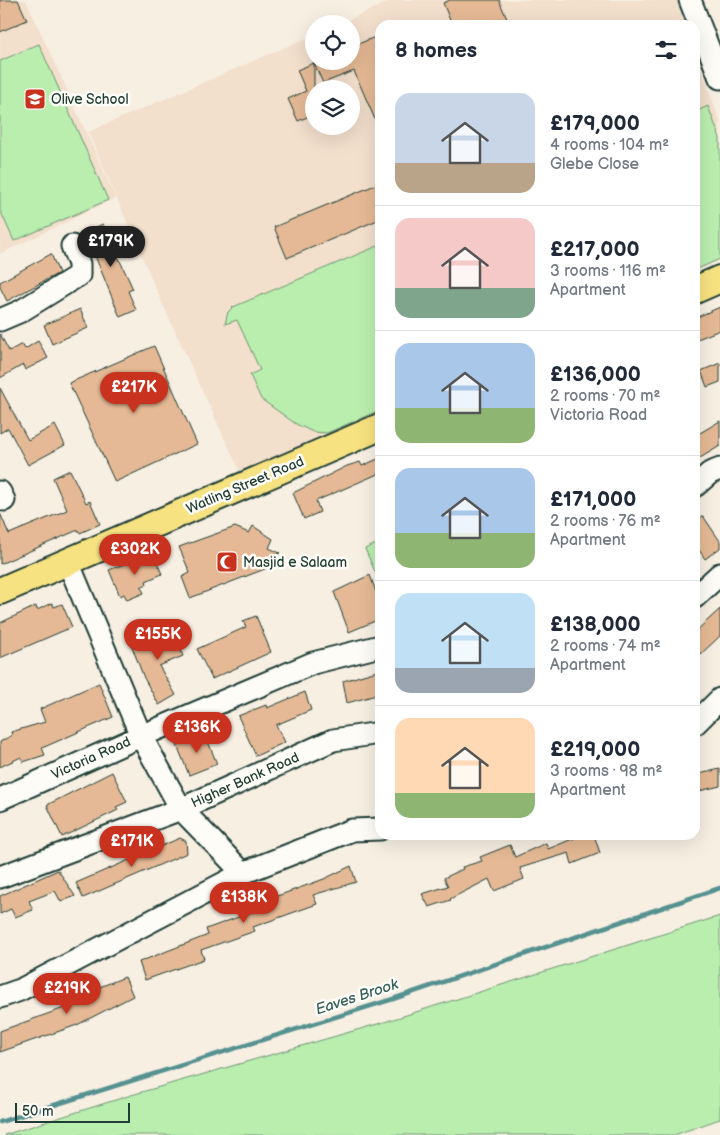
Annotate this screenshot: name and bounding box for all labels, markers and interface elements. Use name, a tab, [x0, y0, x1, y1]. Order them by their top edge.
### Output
map controls	[305, 15, 360, 135]
button: locate	[305, 15, 360, 70]
icon: filters	[652, 36, 680, 64]
text: 8 homes	[395, 38, 477, 63]
button: layers	[305, 80, 360, 135]
school or university icon: Olive School	[23, 87, 47, 111]
place label: Olive School	[51, 91, 129, 108]
text: £179,000	[550, 111, 640, 136]
icon: home	[435, 113, 495, 173]
text: 4 rooms · 104 m²	[550, 136, 669, 155]
text: Glebe Close	[550, 155, 639, 174]
pin: £179K	[76, 226, 146, 268]
text: £179K	[88, 232, 134, 251]
text: £217,000	[550, 237, 640, 262]
icon: home	[435, 238, 495, 298]
text: 3 rooms · 116 m²	[550, 262, 666, 281]
text: Apartment	[550, 281, 626, 300]
text: £136,000	[550, 362, 641, 387]
icon: home	[435, 363, 495, 423]
pin: £217K	[99, 372, 169, 414]
text: £217K	[111, 378, 157, 397]
text: 2 rooms · 70 m²	[550, 387, 660, 406]
text: Victoria Road	[550, 406, 647, 425]
street label: Watling Street Road	[184, 453, 306, 517]
text: £171,000	[550, 487, 636, 512]
icon: home	[435, 488, 495, 548]
text: 2 rooms · 76 m²	[550, 512, 661, 531]
text: Apartment	[550, 531, 626, 550]
pin: £302K	[100, 534, 170, 576]
text: £302K	[110, 540, 160, 559]
mosque icon: Masjid e Salaam	[215, 550, 239, 574]
place label: Masjid e Salaam	[243, 554, 347, 571]
text: £138,000	[550, 612, 641, 637]
icon: home	[435, 613, 495, 673]
pin: £155K	[123, 618, 193, 661]
text: £155K	[135, 625, 181, 644]
text: 2 rooms · 74 m²	[550, 637, 661, 656]
text: Apartment	[550, 656, 626, 675]
pin: £136K	[162, 712, 232, 754]
text: £136K	[174, 718, 220, 737]
street label: Victoria Road	[49, 733, 133, 783]
text: £219,000	[550, 737, 640, 762]
icon: home	[435, 738, 495, 798]
street label: Higher Bank Road	[188, 749, 302, 811]
text: 3 rooms · 98 m²	[550, 762, 662, 781]
text: Apartment	[550, 781, 626, 800]
pin: £171K	[97, 826, 167, 868]
text: £171K	[110, 832, 154, 851]
pin: £138K	[209, 882, 279, 924]
text: £138K	[221, 888, 267, 907]
pin: £219K	[32, 972, 102, 1015]
water label: Eaves Brook	[313, 975, 401, 1019]
text: £219K	[44, 979, 90, 998]
scale bar	[15, 1100, 130, 1123]
text: 50 m	[22, 1103, 54, 1120]

